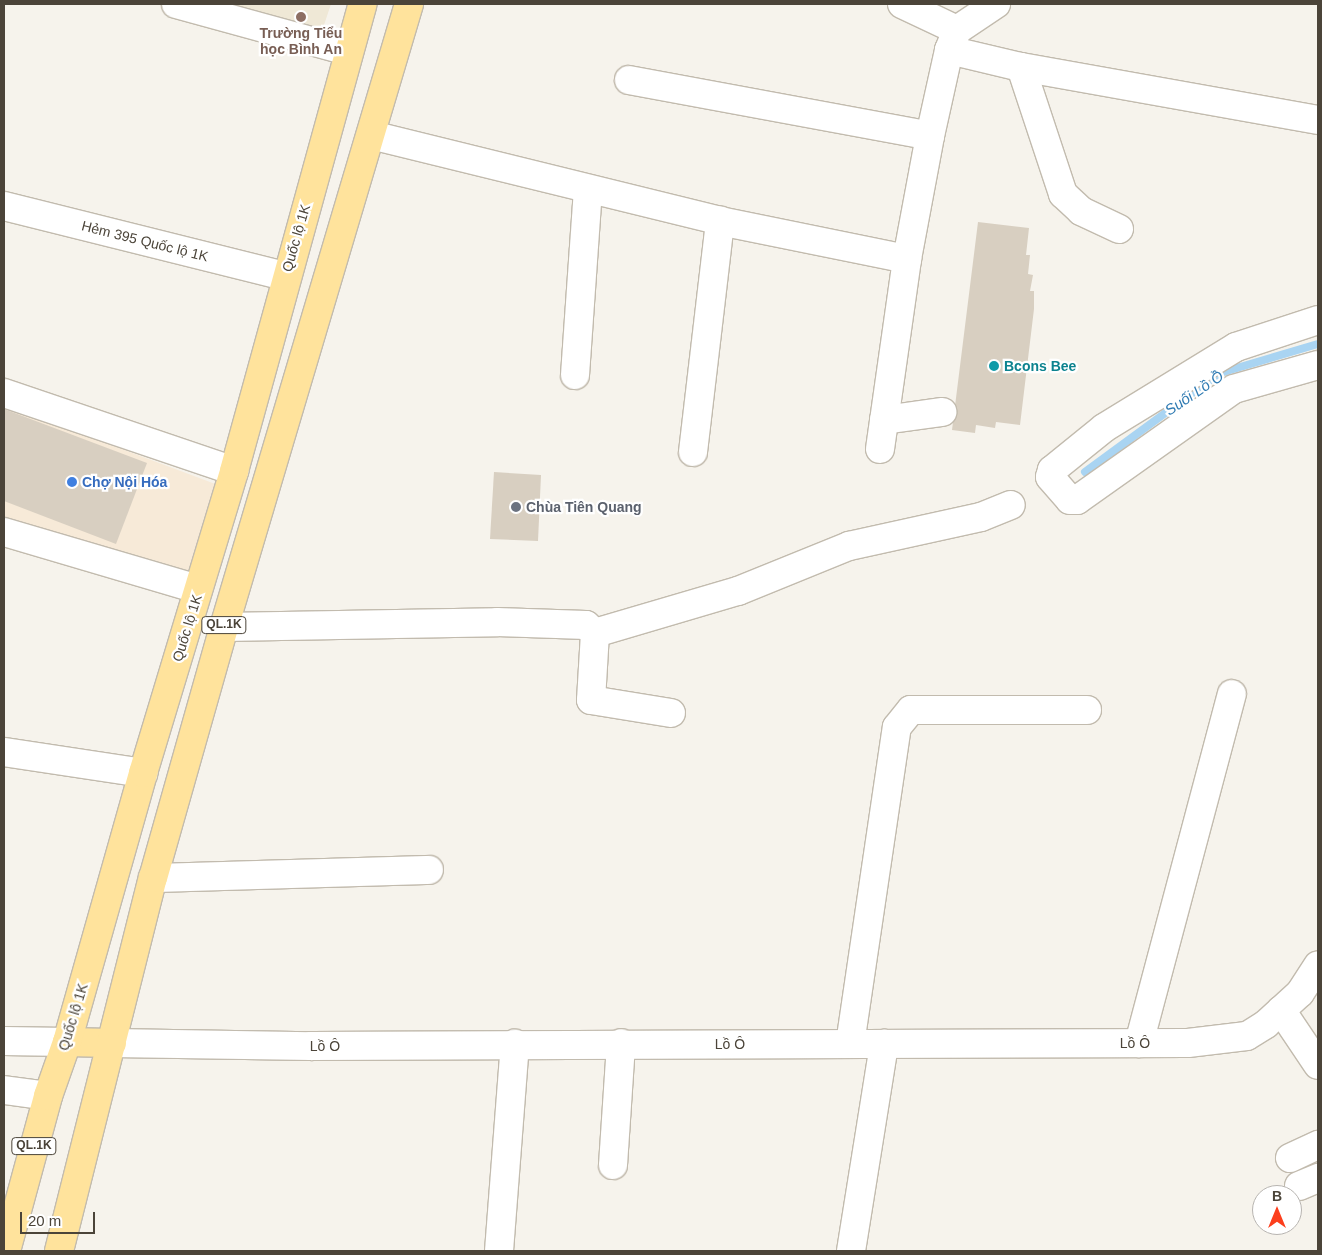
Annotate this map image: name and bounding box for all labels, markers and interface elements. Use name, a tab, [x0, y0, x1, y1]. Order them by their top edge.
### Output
marker: Trường Tiểu học Bình An	[295, 11, 307, 23]
place label: Trường Tiểu học Bình An	[260, 25, 342, 58]
street label: Quốc lộ 1K	[278, 202, 314, 274]
street label: Hẻm 395 Quốc lộ 1K	[80, 217, 210, 265]
place label: Bcons Bee	[1004, 358, 1076, 374]
marker: Bcons Bee	[988, 360, 1000, 372]
water label: Suối Lồ Ồ	[1161, 367, 1227, 419]
place label: Chợ Nội Hóa	[82, 474, 167, 490]
marker: Chợ Nội Hóa	[66, 476, 78, 488]
place label: Chùa Tiên Quang	[526, 499, 642, 515]
marker: Chùa Tiên Quang	[510, 501, 522, 513]
street label: Quốc lộ 1K	[169, 592, 205, 664]
road number: QL.1K	[200, 616, 248, 634]
street label: Quốc lộ 1K	[55, 981, 91, 1053]
street label: Lồ Ô	[1120, 1035, 1150, 1051]
street label: Lồ Ô	[715, 1036, 745, 1052]
street label: Lồ Ô	[310, 1038, 340, 1054]
road number: QL.1K	[10, 1136, 58, 1156]
north arrow	[1252, 1185, 1302, 1235]
text: B	[1272, 1188, 1282, 1204]
scale bar	[22, 1202, 98, 1234]
text: 20 m	[28, 1212, 61, 1229]

